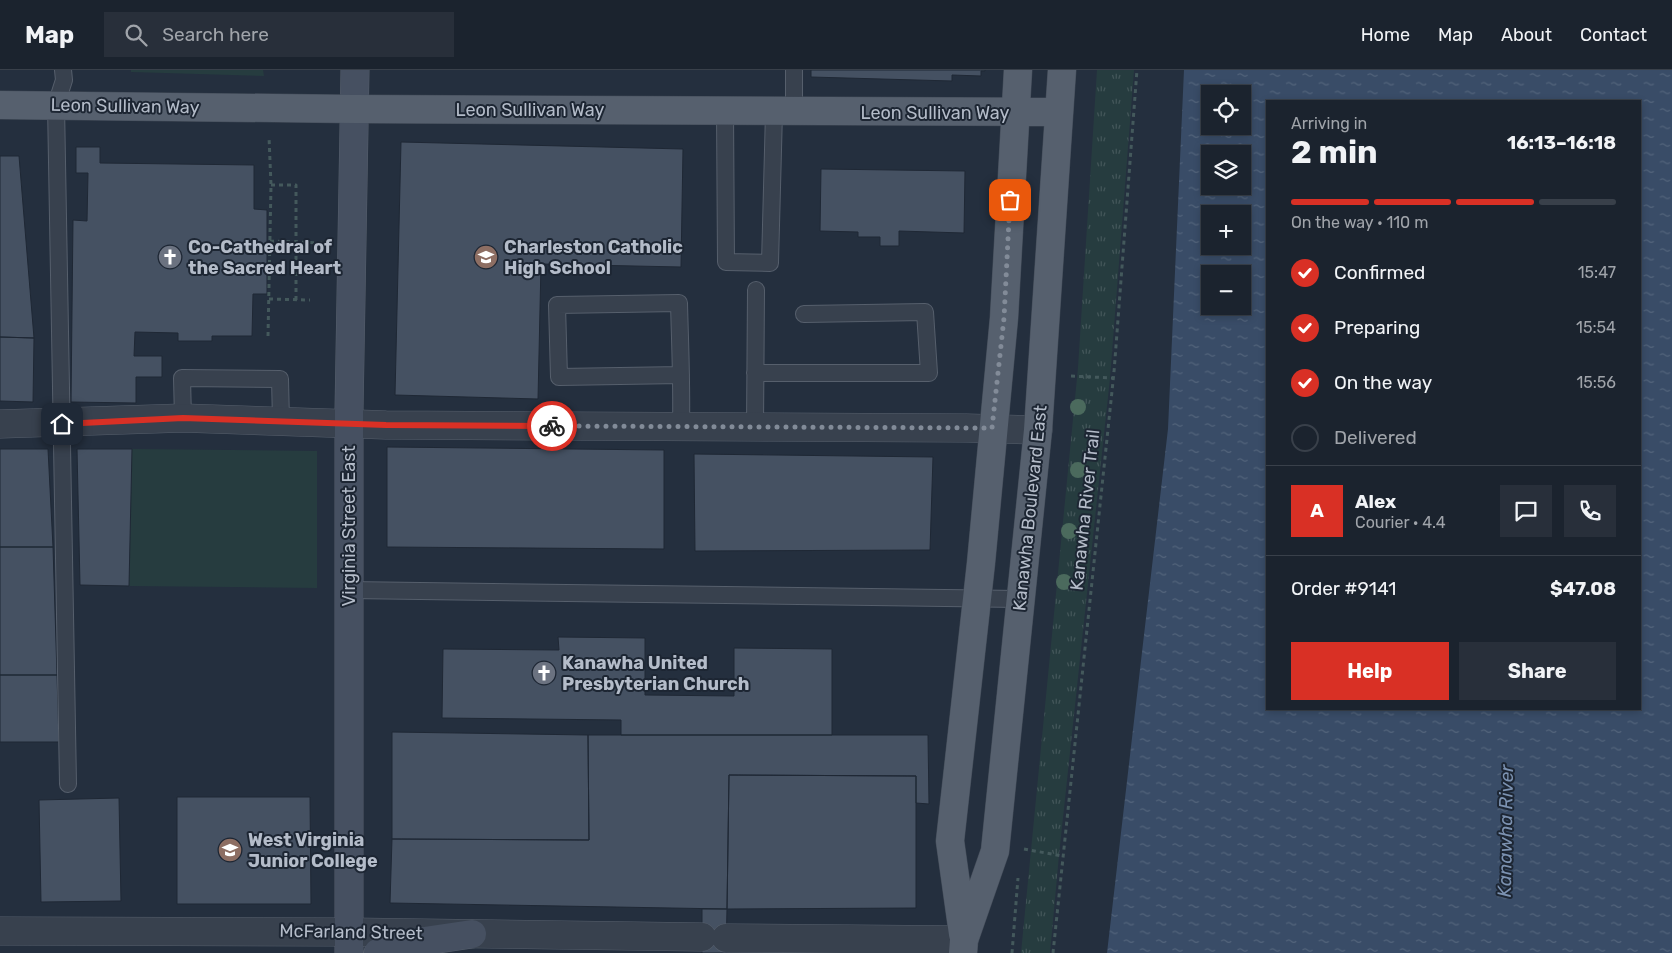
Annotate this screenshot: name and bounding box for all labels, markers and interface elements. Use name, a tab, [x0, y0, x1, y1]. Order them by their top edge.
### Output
search box	[104, 12, 454, 57]
text: Map	[25, 21, 74, 49]
icon: search	[122, 21, 150, 49]
text: Search here	[162, 23, 269, 46]
text: Home	[1361, 24, 1410, 46]
text: Map	[1438, 24, 1473, 46]
text: About	[1501, 24, 1552, 46]
text: Contact	[1580, 24, 1647, 46]
map controls	[1201, 85, 1251, 315]
button: locate	[1201, 85, 1251, 135]
street label: Leon Sullivan Way	[50, 94, 200, 118]
street label: Leon Sullivan Way	[455, 99, 605, 121]
street label: Leon Sullivan Way	[860, 102, 1010, 124]
text: Arriving in	[1291, 114, 1367, 133]
text: 16:13–16:18	[1507, 131, 1616, 154]
text: 2 min	[1291, 133, 1378, 171]
button: layers	[1201, 145, 1251, 195]
pin	[989, 179, 1031, 221]
icon: bag	[996, 186, 1024, 214]
button: +	[1201, 205, 1251, 255]
text: On the way · 110 m	[1291, 213, 1428, 232]
place label: Co-Cathedral of the Sacred Heart	[188, 236, 341, 279]
place label: Charleston Catholic High School	[504, 236, 683, 279]
church icon: Co-Cathedral of the Sacred Heart	[157, 244, 183, 270]
school or university icon: Charleston Catholic High School	[473, 244, 499, 270]
icon: check	[1291, 259, 1319, 287]
text: Confirmed	[1334, 261, 1425, 284]
text: 15:47	[1578, 263, 1616, 282]
button: −	[1201, 265, 1251, 315]
icon: check	[1291, 314, 1319, 342]
text: Preparing	[1334, 316, 1420, 339]
text: 15:54	[1576, 318, 1616, 337]
icon: check	[1291, 369, 1319, 397]
text: On the way	[1334, 371, 1432, 394]
text: 15:56	[1576, 373, 1616, 392]
courier	[527, 401, 577, 451]
pin	[41, 403, 83, 445]
street label: Kanawha Boulevard East	[1008, 404, 1052, 612]
icon: home	[48, 410, 76, 438]
icon: bike	[538, 412, 566, 440]
text: Delivered	[1334, 426, 1417, 449]
street label: Kanawha River Trail	[1066, 428, 1104, 592]
street label: Virginia Street East	[338, 446, 360, 606]
button: chat	[1500, 485, 1552, 537]
button: phone	[1564, 485, 1616, 537]
text: Alex	[1355, 490, 1396, 513]
text: A	[1310, 499, 1324, 522]
text: Courier · 4.4	[1355, 513, 1446, 532]
text: Order #9141	[1291, 577, 1396, 600]
text: $47.08	[1550, 577, 1616, 600]
button: Help	[1291, 642, 1449, 700]
button: Share	[1459, 642, 1616, 700]
place label: Kanawha United Presbyterian Church	[562, 652, 749, 695]
church icon: Kanawha United Presbyterian Church	[531, 660, 557, 686]
water label: Kanawha River	[1493, 764, 1518, 898]
place label: West Virginia Junior College	[248, 829, 378, 872]
school or university icon: West Virginia Junior College	[217, 837, 243, 863]
street label: McFarland Street	[279, 920, 423, 944]

